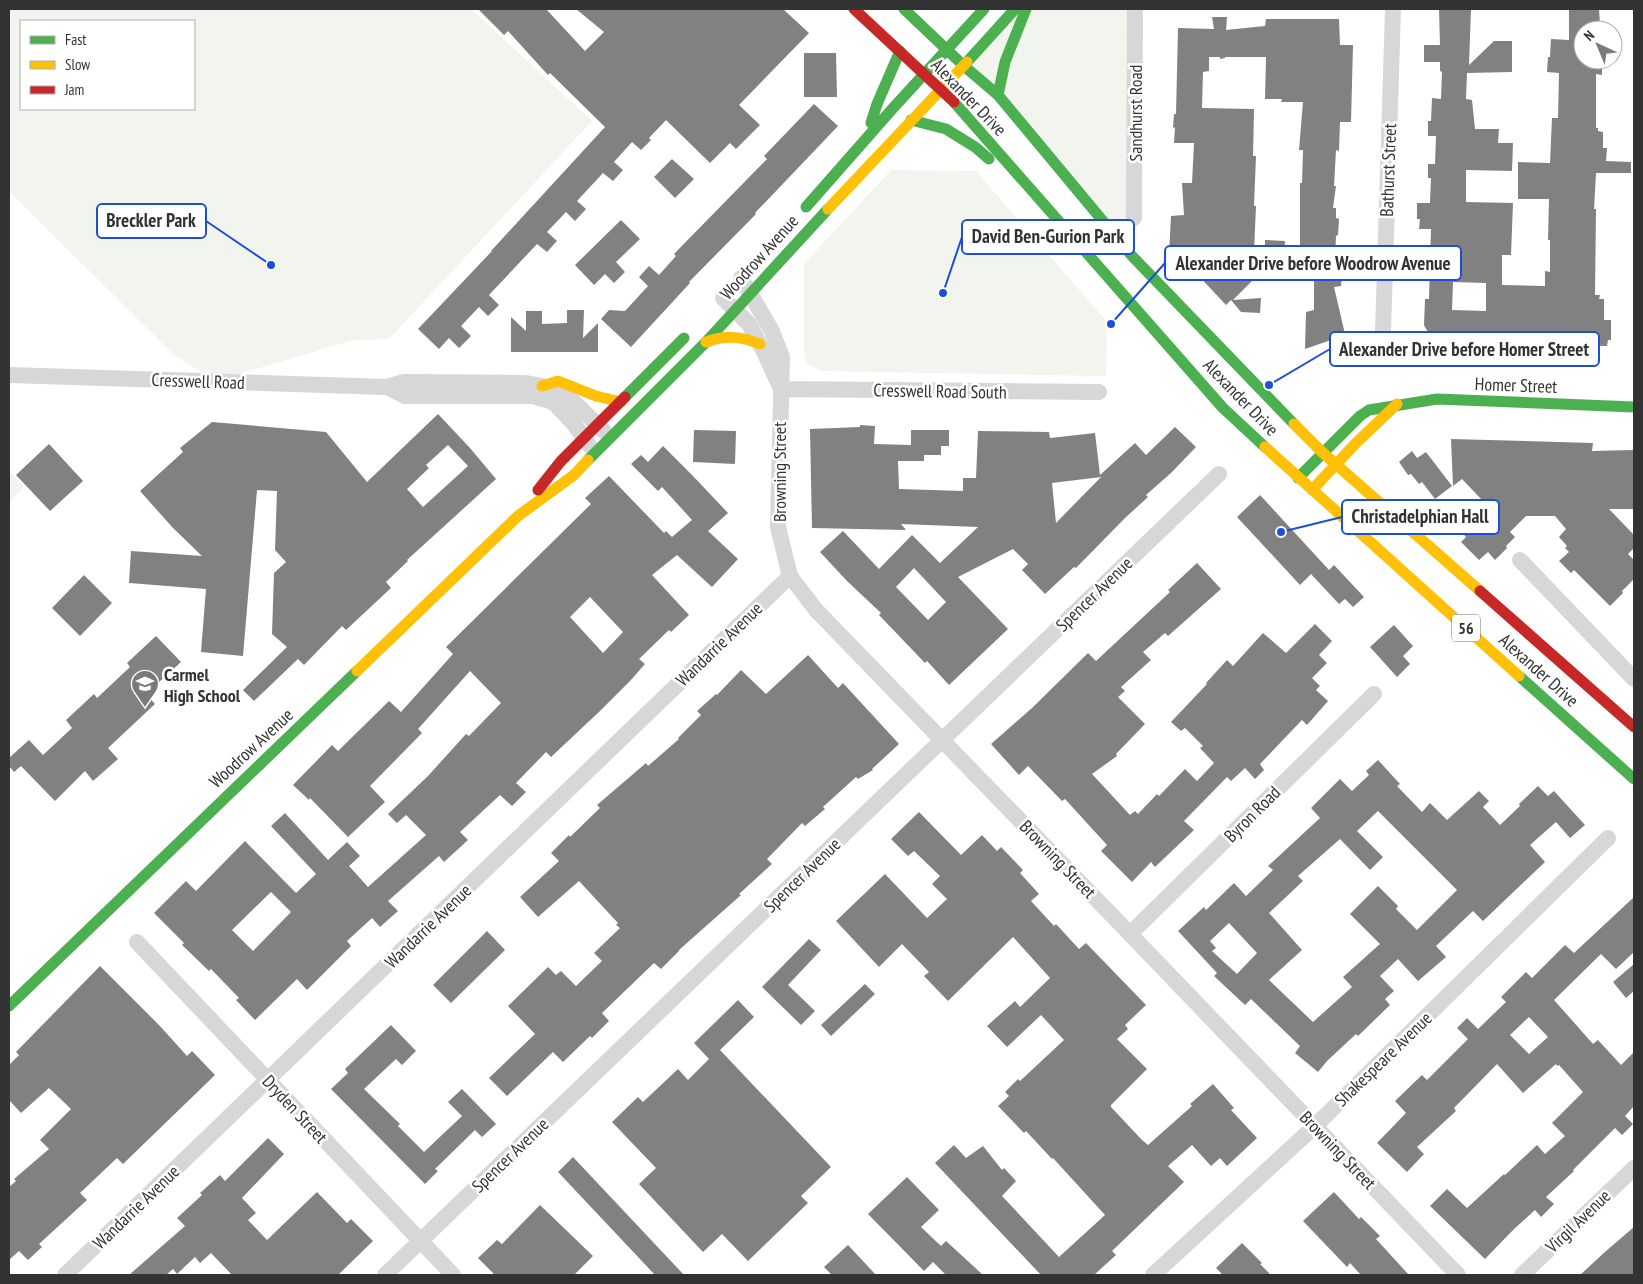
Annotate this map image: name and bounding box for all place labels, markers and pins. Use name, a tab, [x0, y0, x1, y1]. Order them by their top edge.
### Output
callout: Breckler Park	[97, 204, 206, 238]
callout: David Ben-Gurion Park	[962, 220, 1134, 254]
callout: Alexander Drive before Woodrow Avenue	[1165, 246, 1461, 280]
callout: Alexander Drive before Homer Street	[1330, 332, 1599, 366]
callout: Christadelphian Hall	[1342, 500, 1499, 534]
place label: Carmel High School	[164, 663, 241, 707]
school or university icon: Carmel High School	[130, 669, 160, 708]

